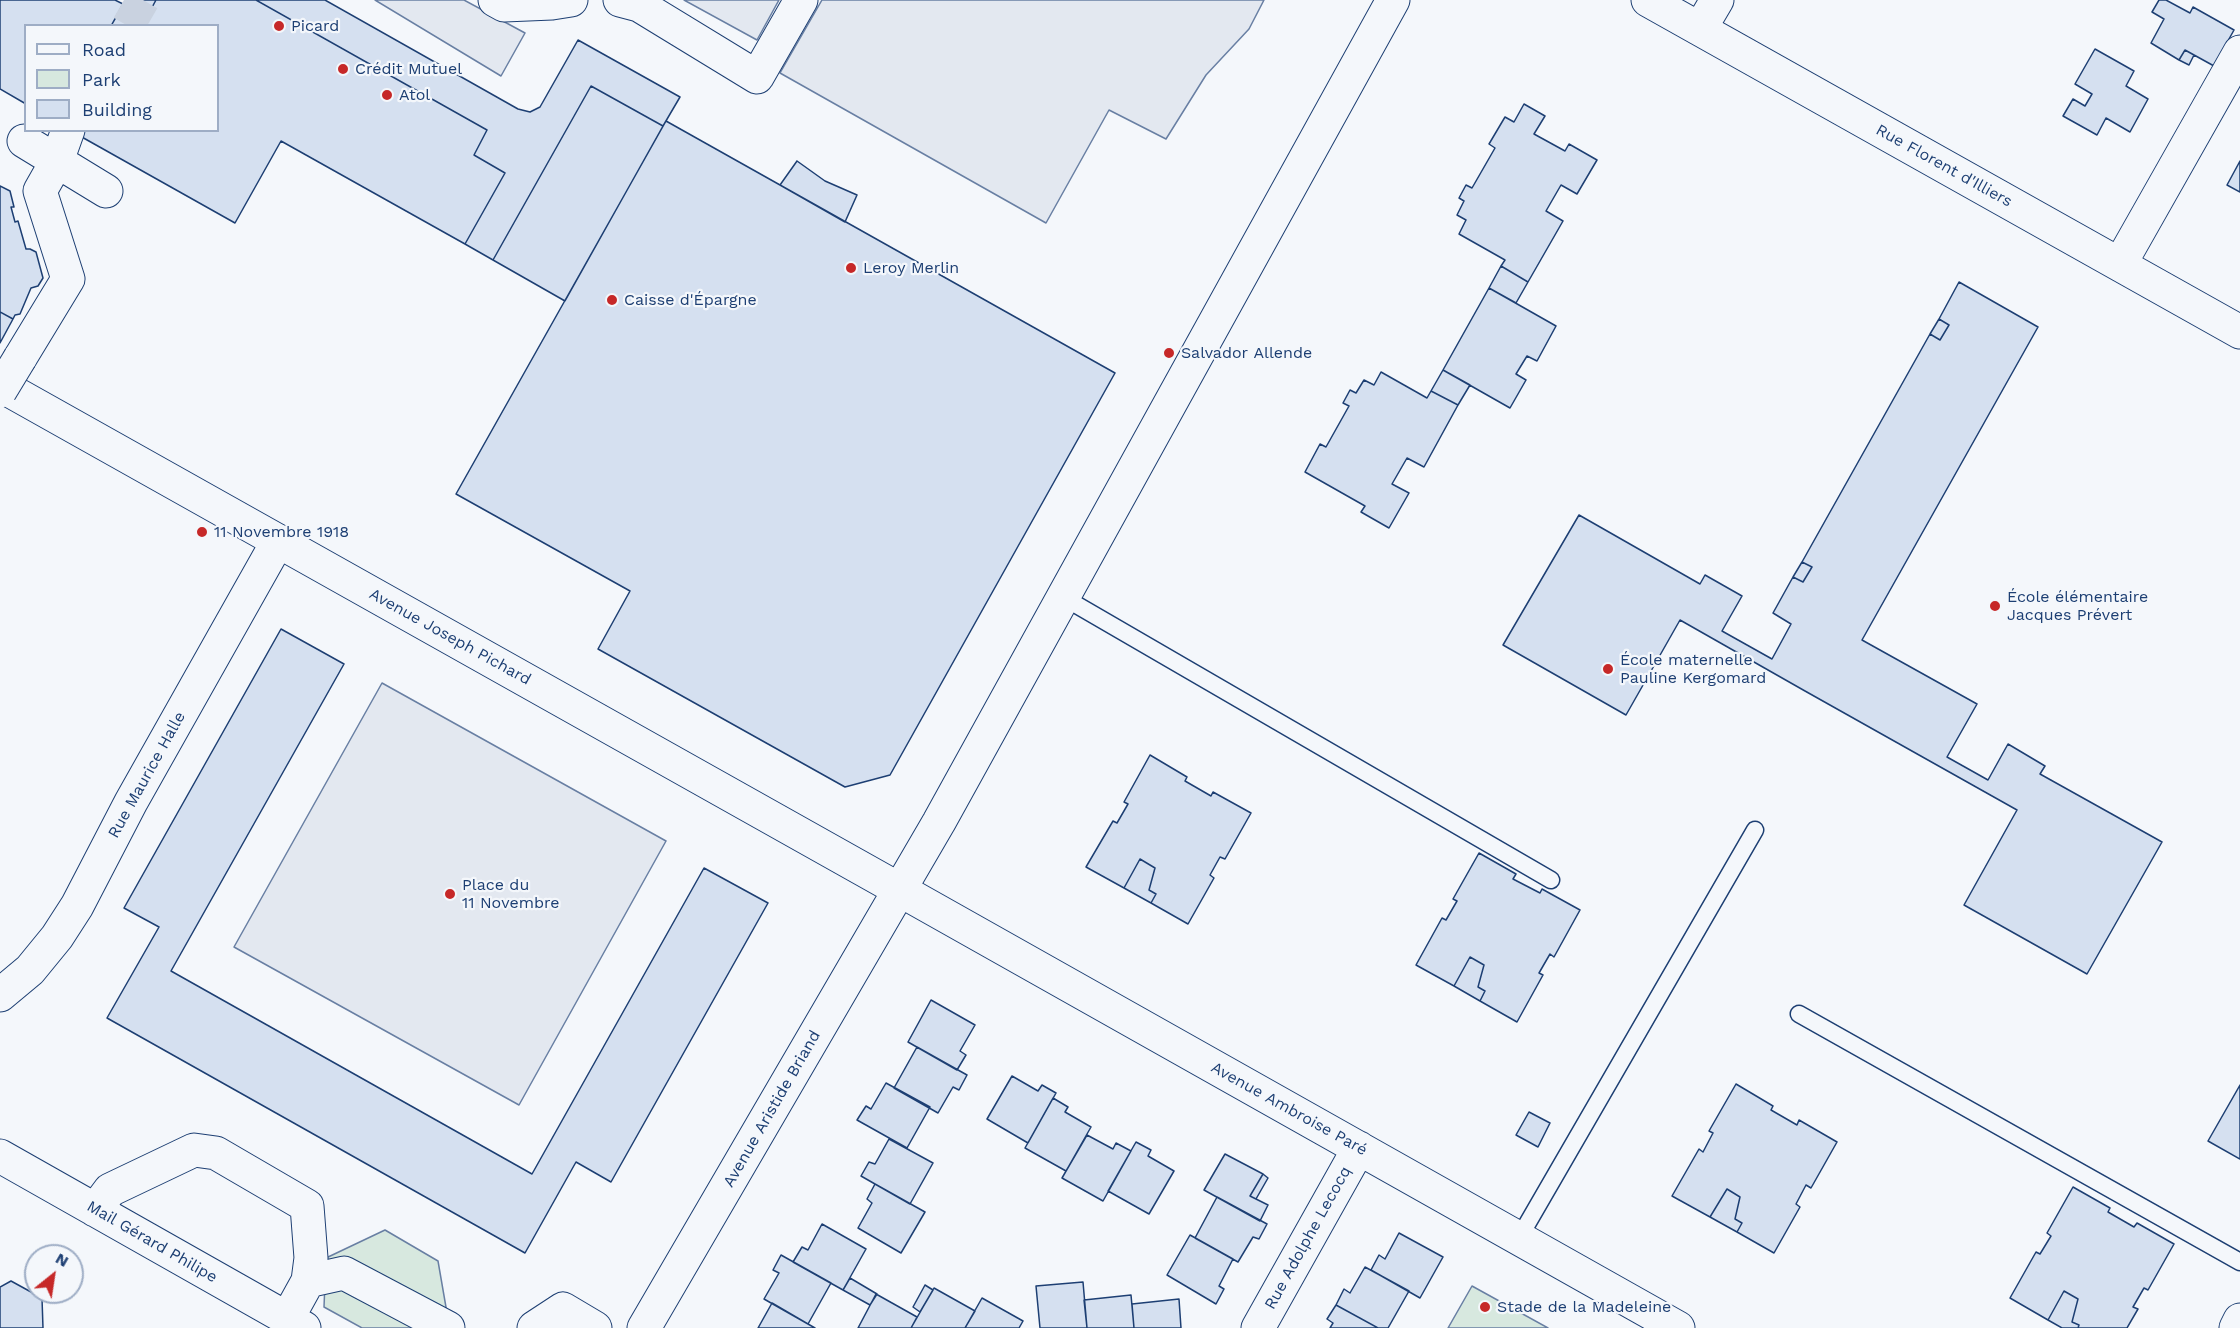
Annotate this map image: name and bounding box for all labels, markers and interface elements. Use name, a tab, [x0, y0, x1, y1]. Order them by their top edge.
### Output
place label: Picard	[291, 16, 339, 36]
marker: Picard	[272, 19, 286, 33]
legend	[24, 24, 219, 132]
text: Road	[82, 39, 126, 60]
place label: Crédit Mutuel	[355, 59, 462, 79]
marker: Crédit Mutuel	[336, 62, 350, 76]
text: Park	[82, 69, 121, 90]
place label: Atol	[399, 85, 430, 105]
marker: Atol	[380, 88, 394, 102]
text: Building	[82, 99, 152, 120]
street label: Rue Florent d'Illiers	[1872, 121, 2016, 211]
place label: Leroy Merlin	[863, 258, 959, 278]
marker: Leroy Merlin	[844, 261, 858, 275]
place label: Caisse d'Épargne	[624, 290, 757, 310]
marker: Caisse d'Épargne	[605, 293, 619, 307]
place label: Salvador Allende	[1181, 343, 1312, 363]
marker: Salvador Allende	[1162, 346, 1176, 360]
place label: 11 Novembre 1918	[214, 522, 349, 542]
marker: 11 Novembre 1918	[195, 525, 209, 539]
street label: Avenue Joseph Pichard	[366, 585, 534, 689]
place label: École élémentaire Jacques Prévert	[2007, 587, 2148, 625]
marker: École élémentaire Jacques Prévert	[1988, 599, 2002, 613]
place label: École maternelle Pauline Kergomard	[1620, 650, 1766, 688]
marker: École maternelle Pauline Kergomard	[1601, 662, 1615, 676]
street label: Rue Maurice Halle	[104, 708, 190, 842]
place label: Place du 11 Novembre	[462, 875, 559, 913]
marker: Place du 11 Novembre	[443, 887, 457, 901]
street label: Avenue Aristide Briand	[719, 1027, 825, 1191]
street label: Avenue Ambroise Paré	[1208, 1058, 1370, 1160]
street label: Rue Adolphe Lecocq	[1261, 1163, 1355, 1313]
street label: Mail Gérard Philipe	[83, 1197, 221, 1287]
north arrow	[24, 1244, 84, 1304]
text: N	[52, 1249, 72, 1271]
place label: Stade de la Madeleine	[1497, 1297, 1671, 1317]
marker: Stade de la Madeleine	[1478, 1300, 1492, 1314]

